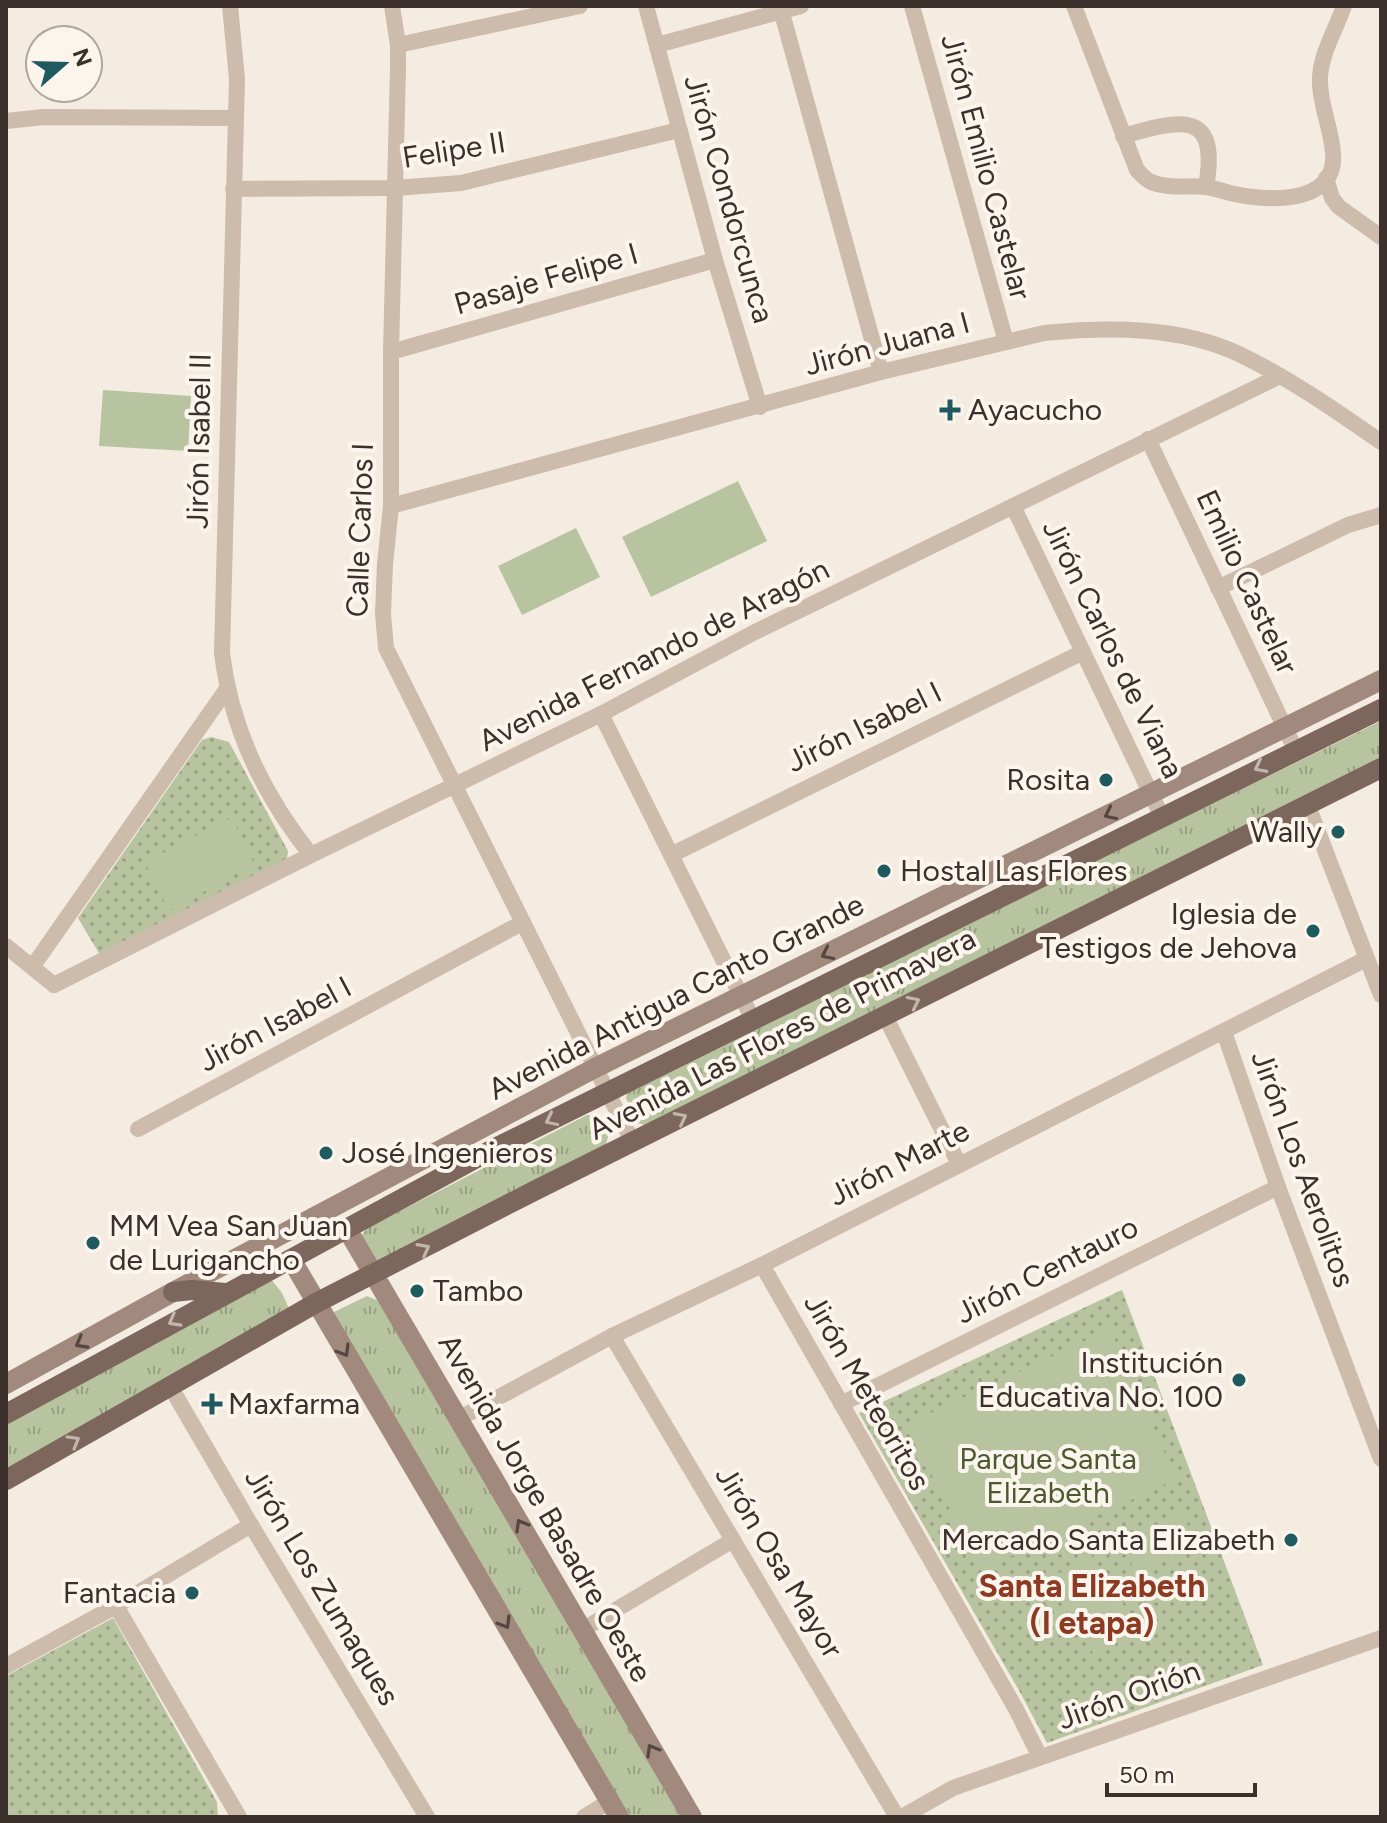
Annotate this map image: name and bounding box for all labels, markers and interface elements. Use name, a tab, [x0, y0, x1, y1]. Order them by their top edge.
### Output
north arrow	[24, 24, 104, 104]
street label: Jirón Emilio Castelar	[933, 30, 1040, 304]
text: N	[67, 45, 98, 70]
street label: Jirón Condorcunca	[676, 71, 783, 327]
street label: Felipe II	[400, 123, 508, 176]
street label: Pasaje Felipe I	[450, 235, 642, 322]
street label: Jirón Juana I	[800, 304, 973, 383]
street label: Jirón Isabel II	[178, 353, 219, 529]
place label: Ayacucho	[968, 391, 1102, 428]
marker: Ayacucho	[939, 399, 961, 421]
street label: Calle Carlos I	[338, 442, 381, 618]
street label: Emilio Castelar	[1189, 484, 1306, 680]
street label: Jirón Carlos de Viana	[1035, 513, 1192, 784]
street label: Avenida Fernando de Aragón	[472, 550, 835, 759]
street label: Jirón Isabel I	[780, 673, 947, 780]
one-way arrow	[1254, 757, 1269, 773]
place label: Rosita	[1006, 761, 1090, 798]
marker: Rosita	[1097, 771, 1115, 789]
one-way arrow	[1104, 804, 1119, 820]
place label: Wally	[1250, 813, 1322, 850]
marker: Wally	[1329, 823, 1347, 841]
place label: Hostal Las Flores	[900, 852, 1128, 889]
marker: Hostal Las Flores	[875, 862, 893, 880]
street label: Avenida Antigua Canto Grande	[482, 885, 870, 1108]
place label: Iglesia de Testigos de Jehova	[1040, 895, 1297, 966]
street label: Avenida Las Flores de Primavera	[582, 920, 982, 1148]
marker: Iglesia de Testigos de Jehova	[1304, 922, 1322, 940]
one-way arrow	[821, 944, 836, 960]
street label: Jirón Isabel I	[192, 968, 357, 1079]
one-way arrow	[905, 996, 920, 1012]
street label: Jirón Los Aerolitos	[1244, 1046, 1363, 1292]
one-way arrow	[545, 1110, 560, 1126]
street label: Jirón Marte	[822, 1111, 975, 1214]
one-way arrow	[673, 1113, 688, 1128]
place label: José Ingenieros	[342, 1134, 553, 1171]
marker: José Ingenieros	[317, 1144, 335, 1162]
place label: MM Vea San Juan de Lurigancho	[109, 1207, 348, 1278]
street label: Jirón Centauro	[949, 1208, 1144, 1331]
marker: MM Vea San Juan de Lurigancho	[84, 1234, 102, 1252]
one-way arrow	[416, 1243, 431, 1258]
place label: Tambo	[433, 1272, 524, 1309]
marker: Tambo	[408, 1282, 426, 1300]
street label: Jirón Meteoritos	[796, 1287, 939, 1497]
one-way arrow	[168, 1312, 182, 1327]
street label: Avenida Jorge Basadre Oeste	[430, 1327, 660, 1688]
one-way arrow	[75, 1333, 89, 1349]
one-way arrow	[334, 1342, 350, 1357]
place label: Institución Educativa No. 100	[978, 1344, 1223, 1415]
marker: Institución Educativa No. 100	[1230, 1371, 1248, 1389]
place label: Maxfarma	[228, 1385, 360, 1422]
marker: Maxfarma	[203, 1395, 221, 1413]
one-way arrow	[65, 1435, 80, 1451]
park label: Parque Santa Elizabeth	[959, 1440, 1137, 1511]
street label: Jirón Osa Mayor	[708, 1459, 851, 1664]
street label: Jirón Los Zumaques	[237, 1462, 408, 1712]
one-way arrow	[515, 1520, 530, 1534]
place label: Mercado Santa Elizabeth	[941, 1521, 1275, 1558]
marker: Mercado Santa Elizabeth	[1282, 1531, 1300, 1549]
district label: Santa Elizabeth (I etapa)	[978, 1567, 1206, 1642]
place label: Fantacia	[63, 1574, 176, 1611]
marker: Fantacia	[183, 1584, 201, 1602]
one-way arrow	[495, 1614, 511, 1629]
street label: Jirón Orión	[1053, 1652, 1205, 1737]
one-way arrow	[646, 1744, 662, 1759]
scale bar	[1107, 1747, 1255, 1797]
text: 50 m	[1119, 1760, 1175, 1789]

